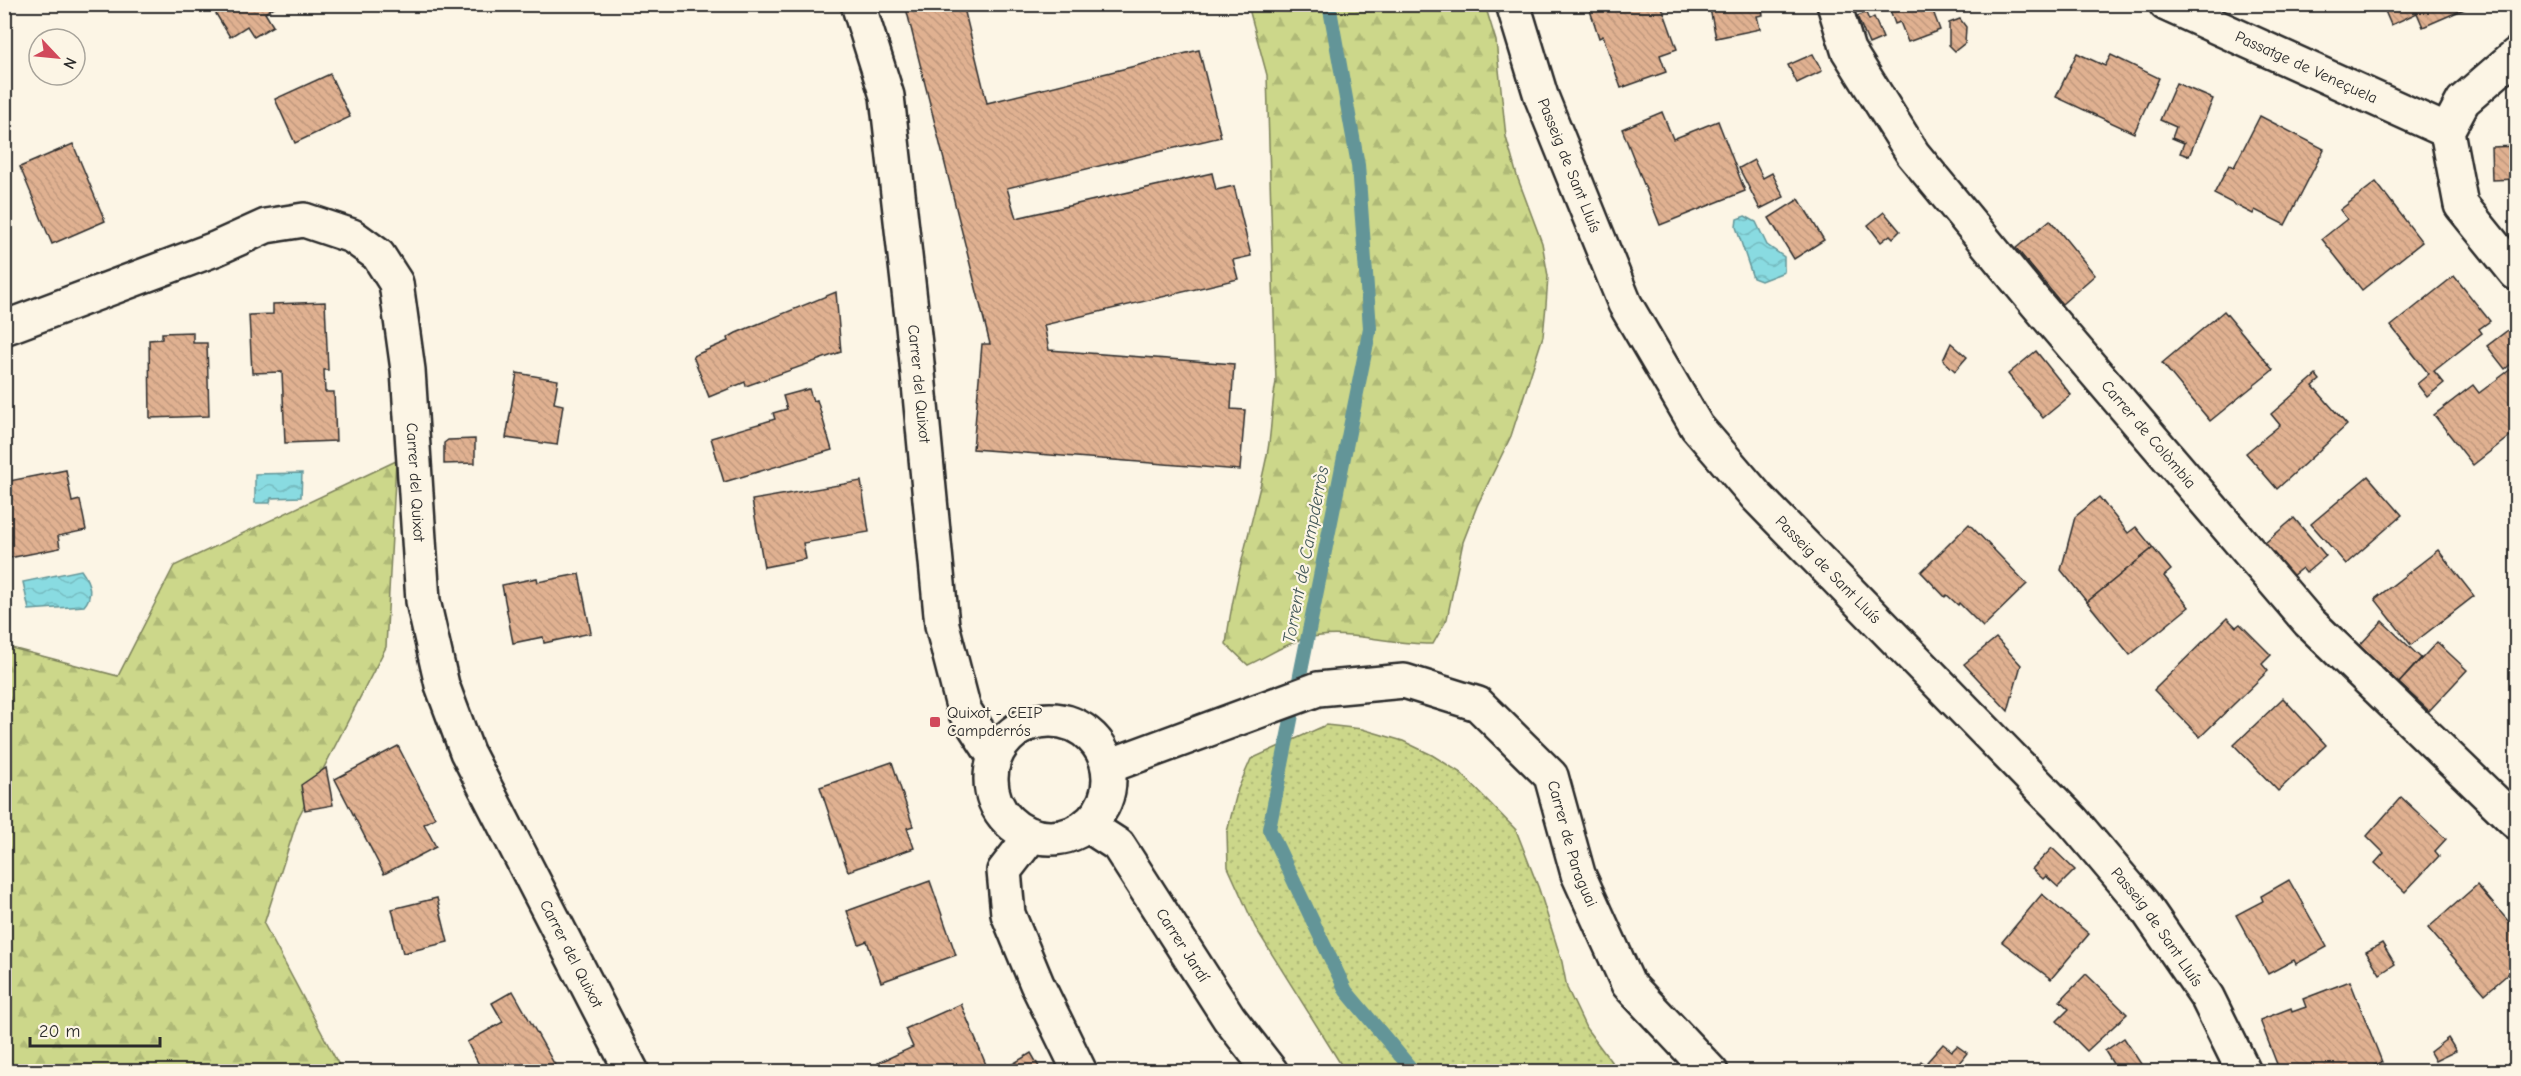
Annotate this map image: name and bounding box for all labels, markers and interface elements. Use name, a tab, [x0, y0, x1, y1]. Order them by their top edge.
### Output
north arrow	[27, 27, 87, 87]
street label: Passatge de Veneçuela	[2232, 27, 2380, 107]
text: N	[59, 55, 80, 72]
street label: Passeig de Sant Lluís	[1534, 96, 1604, 235]
street label: Carrer del Quixot	[904, 324, 934, 444]
street label: Carrer de Colòmbia	[2097, 377, 2200, 492]
street label: Carrer del Quixot	[402, 422, 428, 542]
water label: Torrent de Campderròs	[1278, 464, 1334, 646]
street label: Passeig de Sant Lluís	[1772, 512, 1885, 628]
place label: Quixot - CEIP Campderrós	[947, 704, 1042, 740]
marker: Quixot - CEIP Campderrós	[928, 715, 942, 729]
street label: Carrer de Paraguai	[1544, 778, 1601, 910]
street label: Passeig de Sant Lluís	[2107, 864, 2206, 990]
street label: Carrer del Quixot	[536, 897, 607, 1011]
street label: Carrer Jardí	[1152, 905, 1213, 986]
scale bar	[30, 1010, 160, 1048]
text: 20 m	[39, 1021, 80, 1042]

